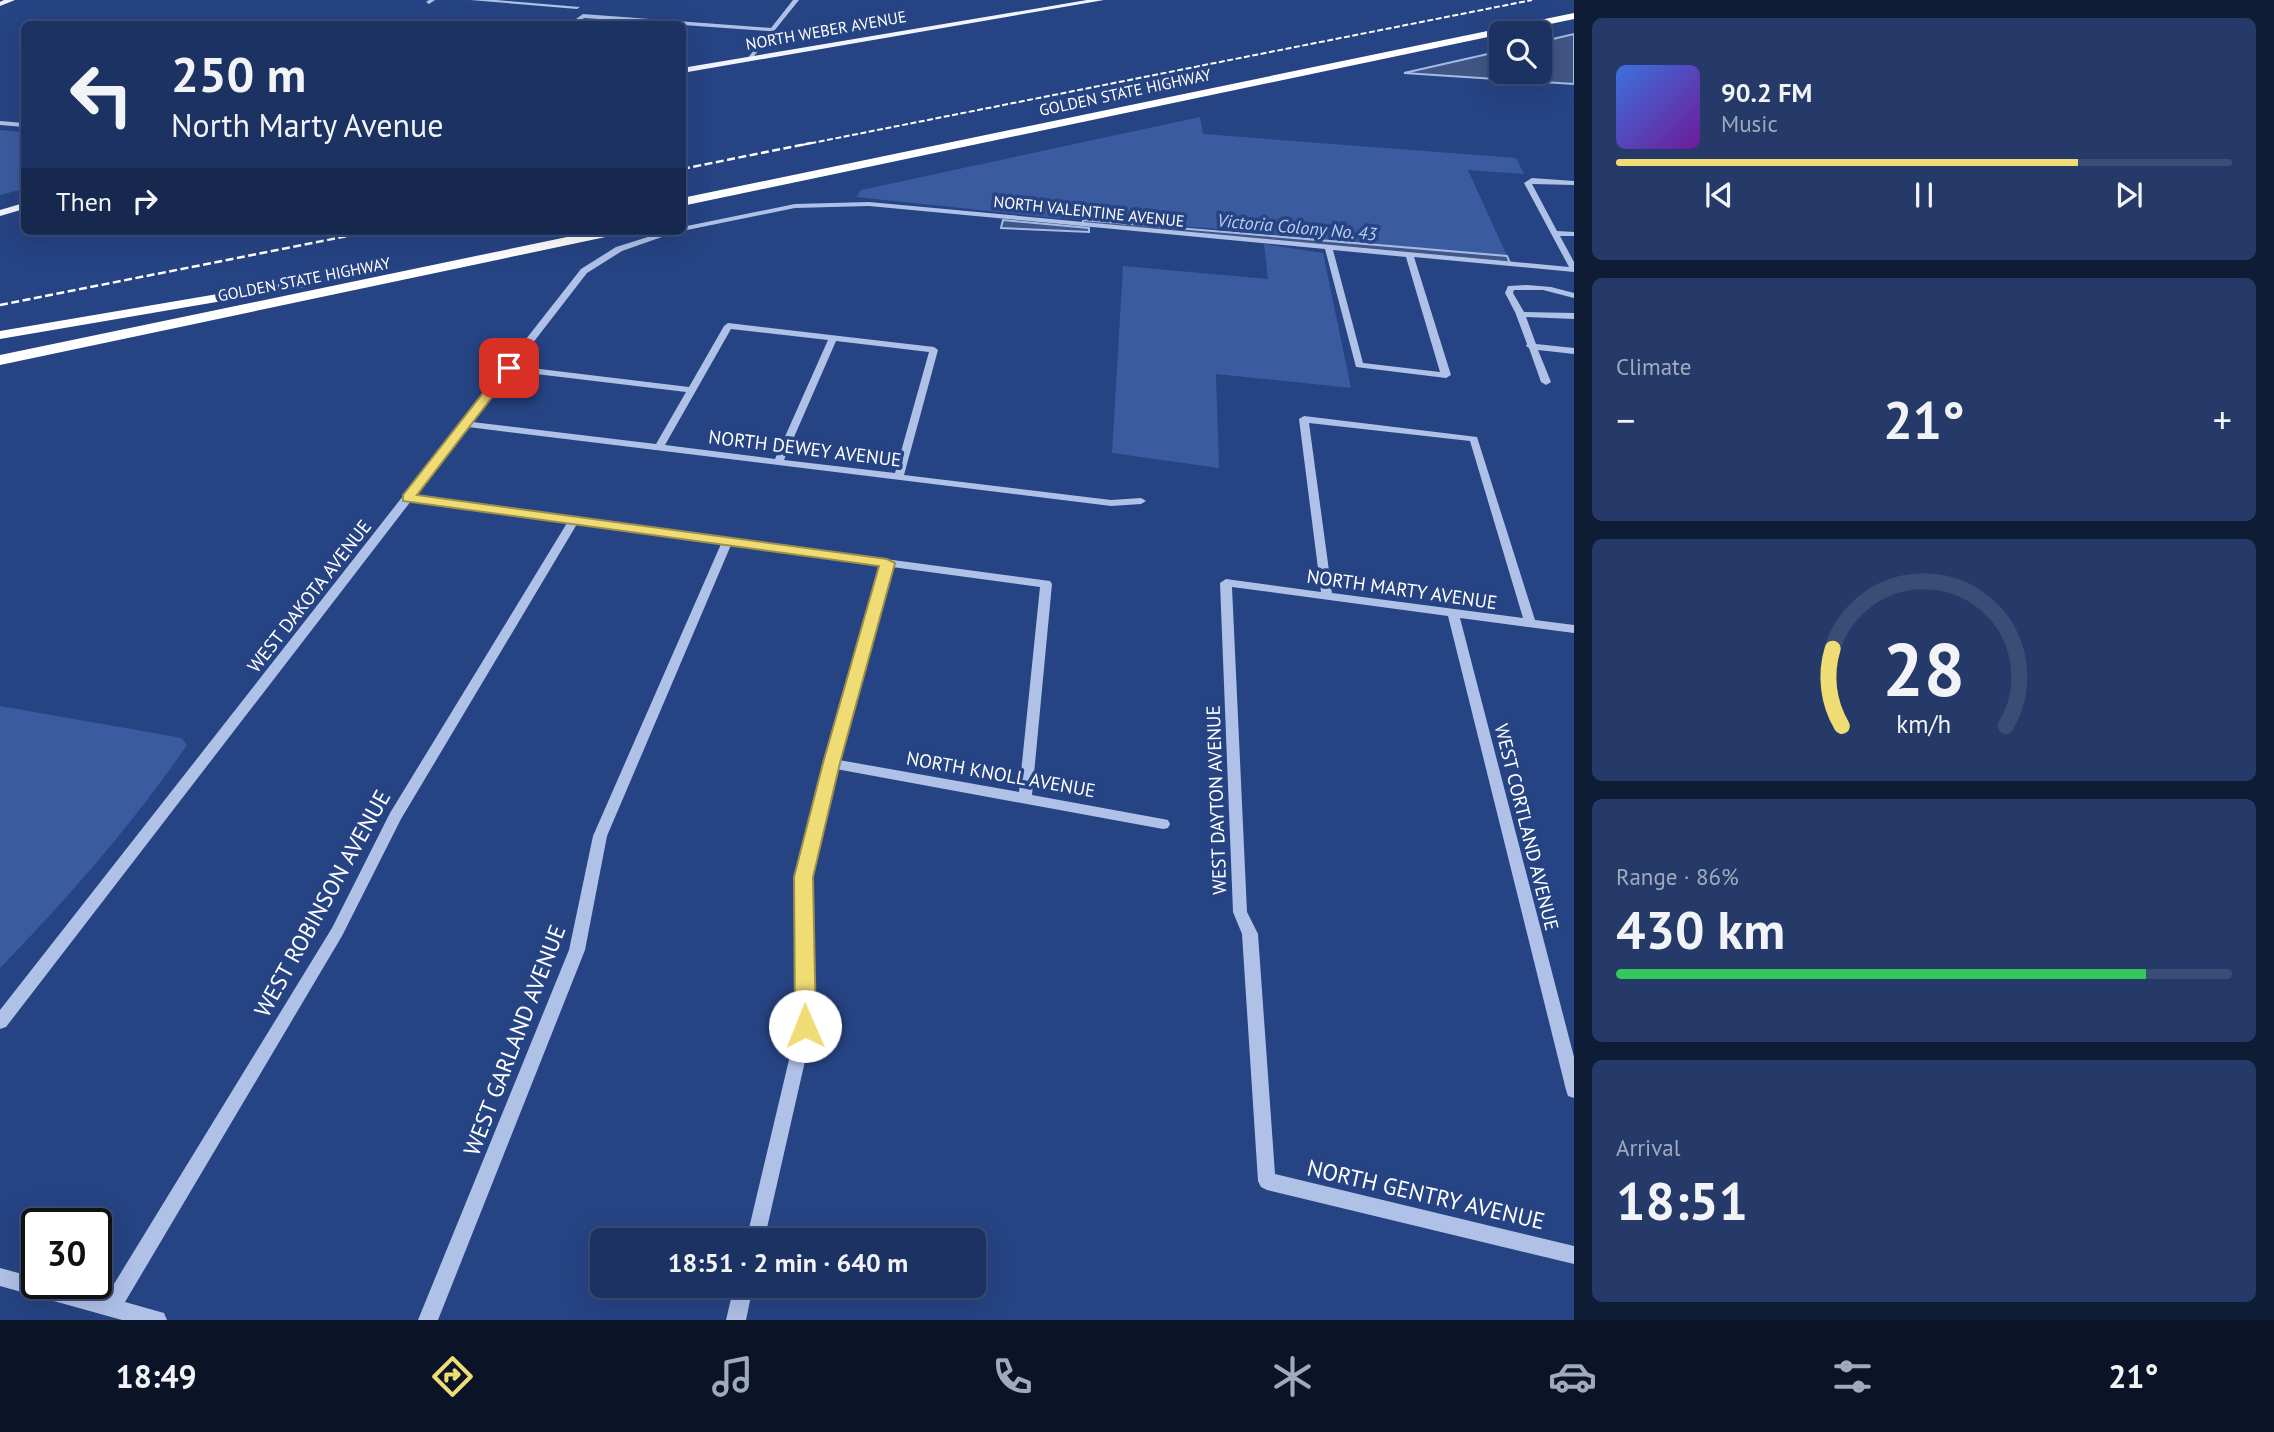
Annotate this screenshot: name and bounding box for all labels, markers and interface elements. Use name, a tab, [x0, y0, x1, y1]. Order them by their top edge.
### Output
street label: NORTH WEBER AVENUE	[744, 6, 908, 54]
map controls	[1489, 21, 1552, 84]
button: search	[1489, 21, 1552, 84]
text: 250 m	[171, 42, 306, 106]
icon: left	[56, 49, 147, 140]
street label: GOLDEN STATE HIGHWAY	[1037, 64, 1213, 120]
text: 90.2 FM	[1721, 76, 1812, 109]
text: North Marty Avenue	[171, 104, 444, 146]
text: Music	[1721, 109, 1778, 138]
icon: previous	[1700, 176, 1738, 214]
icon: pause	[1905, 176, 1943, 214]
icon: next	[2110, 176, 2148, 214]
icon: right	[126, 182, 164, 220]
text: Then	[56, 185, 112, 218]
street label: NORTH VALENTINE AVENUE	[993, 191, 1185, 231]
water label: Victoria Colony No. 43	[1216, 209, 1378, 245]
street label: GOLDEN STATE HIGHWAY	[216, 252, 392, 306]
pin	[479, 338, 539, 398]
icon: arrive	[490, 349, 528, 387]
text: Climate	[1616, 352, 1691, 381]
text: 21°	[1883, 386, 1965, 453]
text: −	[1616, 395, 1635, 444]
text: +	[2213, 395, 2232, 444]
street label: NORTH DEWEY AVENUE	[707, 424, 903, 472]
street label: WEST DAKOTA AVENUE	[242, 515, 376, 677]
street label: NORTH MARTY AVENUE	[1305, 564, 1499, 614]
text: 28	[1883, 622, 1965, 716]
street label: WEST DAYTON AVENUE	[1201, 705, 1231, 895]
text: km/h	[1897, 708, 1951, 740]
street label: WEST CORTLAND AVENUE	[1490, 721, 1564, 933]
street label: NORTH KNOLL AVENUE	[905, 746, 1097, 802]
street label: WEST ROBINSON AVENUE	[247, 784, 397, 1022]
text: Range · 86%	[1616, 862, 1739, 891]
text: 430 km	[1616, 896, 1785, 963]
street label: WEST GARLAND AVENUE	[457, 921, 571, 1159]
position arrow	[768, 989, 842, 1063]
text: Arrival	[1616, 1133, 1680, 1162]
street label: NORTH GENTRY AVENUE	[1304, 1153, 1548, 1235]
text: 18:51	[1616, 1167, 1748, 1234]
speed limit sign: 30	[21, 1208, 112, 1299]
text: 18:51 · 2 min · 640 m	[668, 1246, 908, 1279]
icon: directions	[428, 1352, 477, 1401]
icon: music	[708, 1352, 757, 1401]
icon: phone	[988, 1352, 1037, 1401]
icon: climate	[1268, 1352, 1317, 1401]
icon: car	[1548, 1352, 1597, 1401]
icon: filters	[1828, 1352, 1877, 1401]
text: 18:49	[116, 1355, 197, 1397]
text: 21°	[2108, 1355, 2158, 1397]

